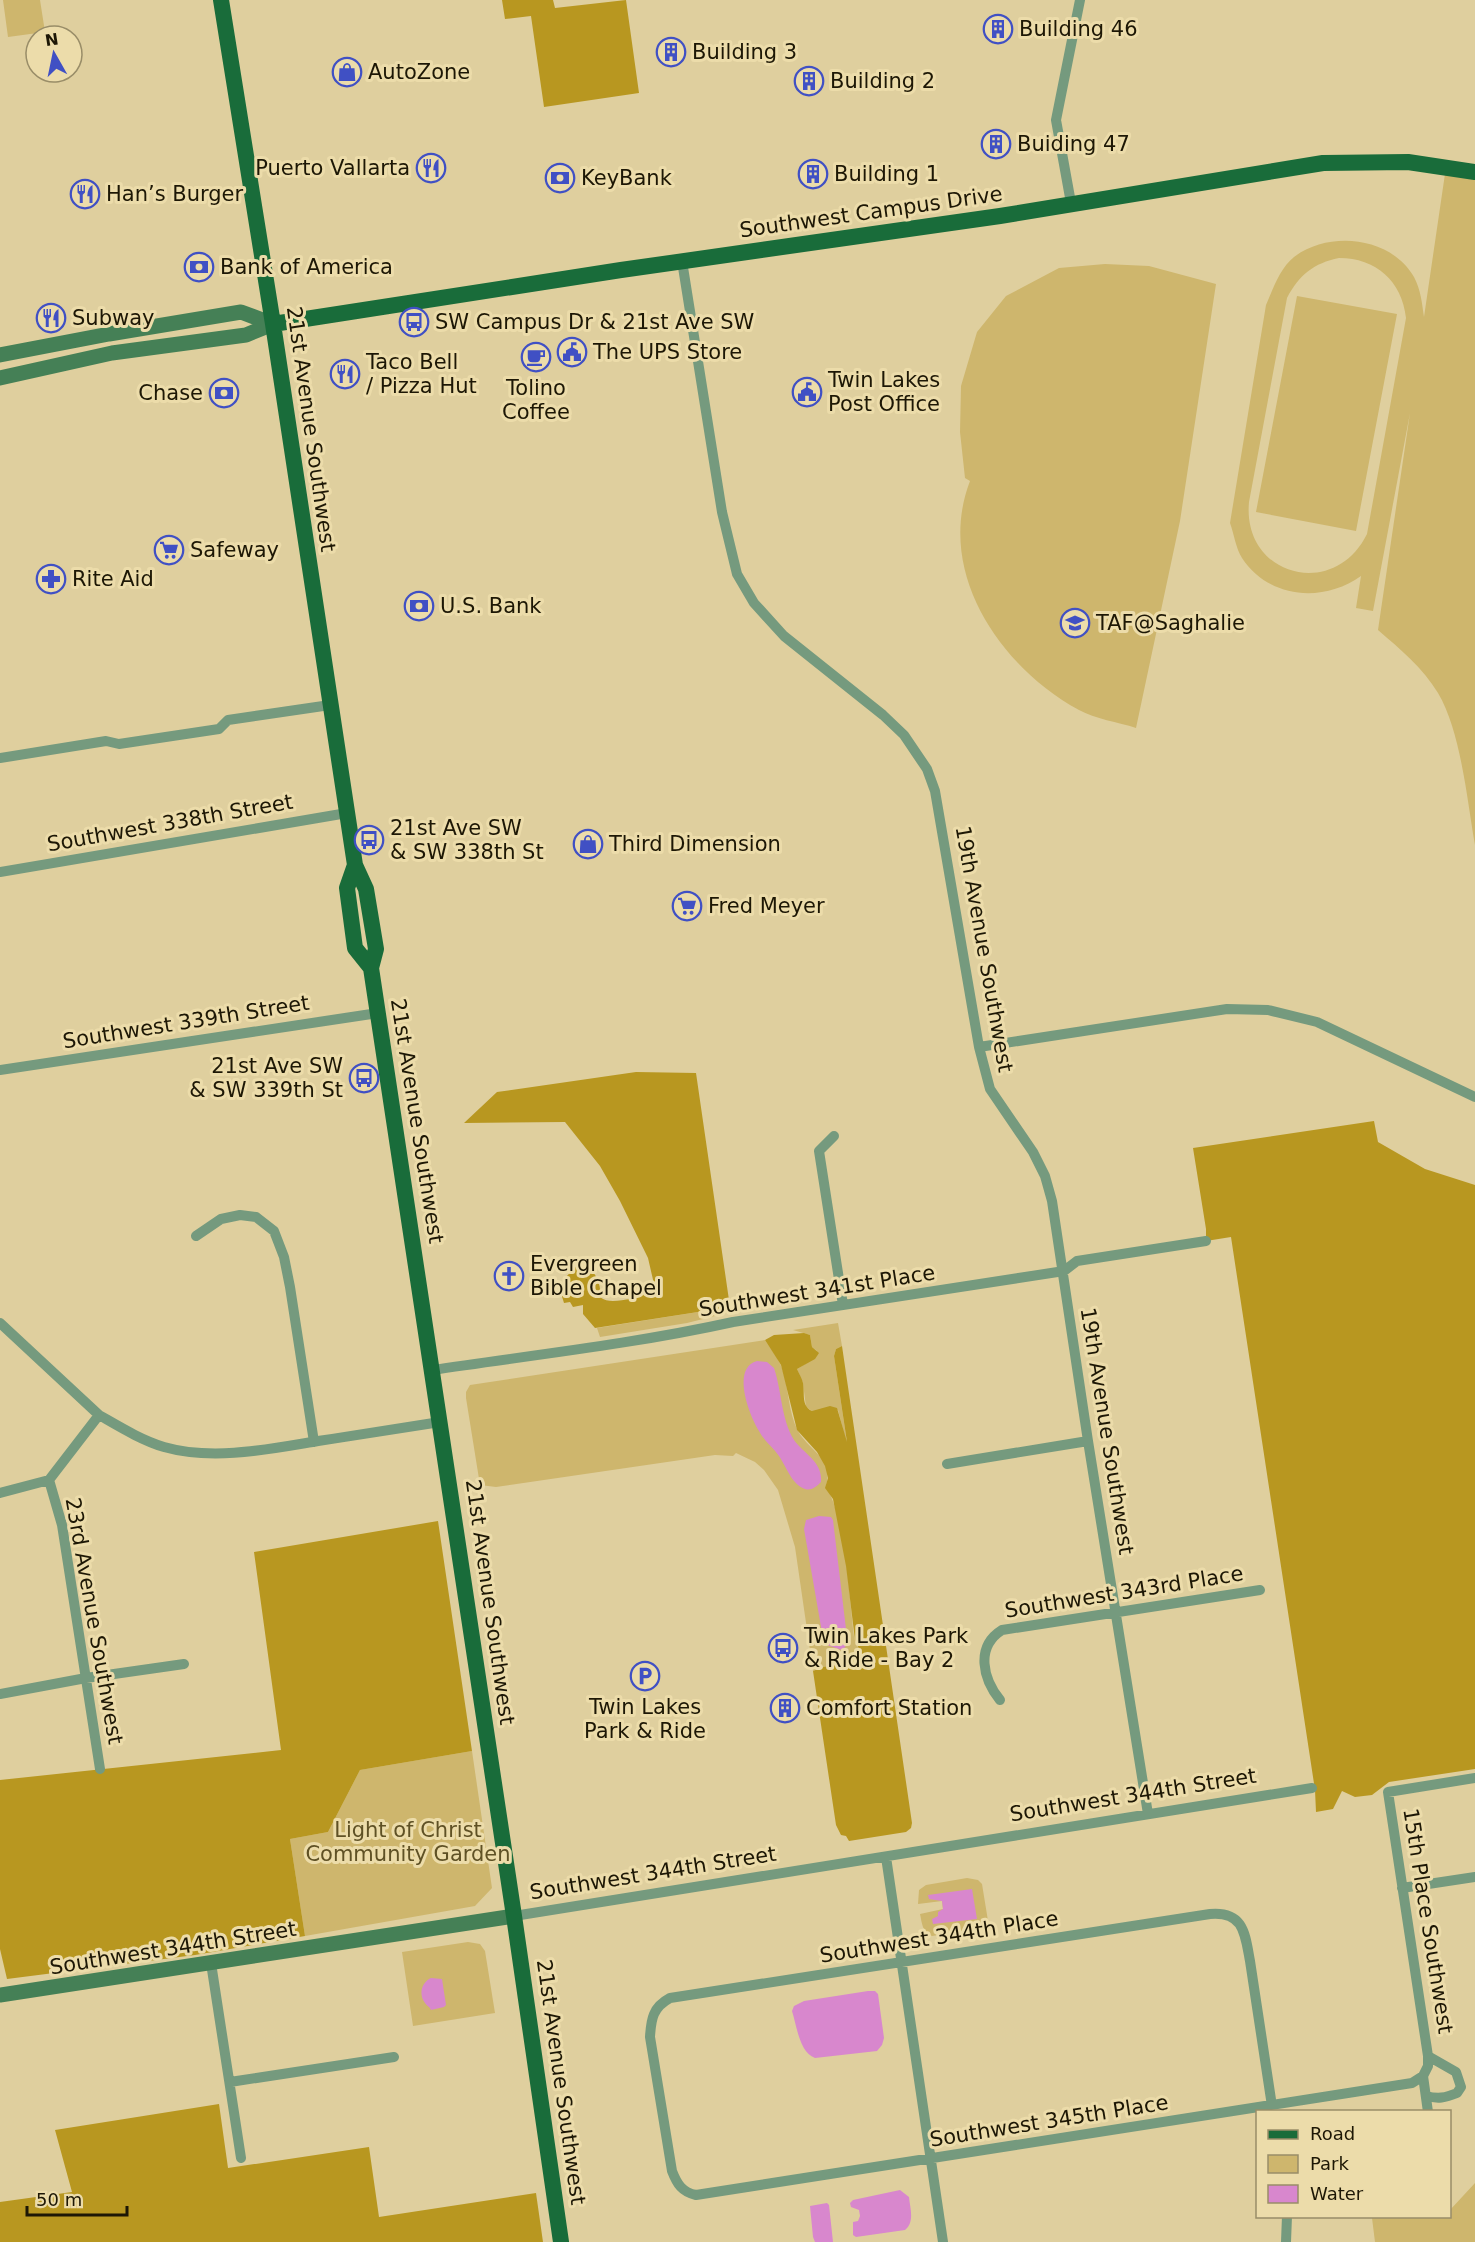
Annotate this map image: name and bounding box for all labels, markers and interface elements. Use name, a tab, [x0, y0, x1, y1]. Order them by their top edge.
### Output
building icon: Building 46	[982, 13, 1014, 45]
place label: Building 46	[1019, 17, 1138, 41]
north arrow	[24, 24, 84, 84]
text: N	[44, 29, 60, 50]
building icon: Building 3	[655, 36, 687, 68]
place label: Building 3	[692, 40, 797, 64]
shop icon: AutoZone	[331, 56, 363, 88]
place label: AutoZone	[368, 60, 470, 84]
building icon: Building 2	[793, 65, 825, 97]
place label: Building 2	[830, 69, 935, 93]
building icon: Buiding 47	[980, 128, 1012, 160]
place label: Buiding 47	[1017, 132, 1130, 156]
restaurant icon: Puerto Vallarta	[415, 152, 447, 184]
place label: Puerto Vallarta	[255, 156, 410, 180]
building icon: Building 1	[797, 158, 829, 190]
bank icon: KeyBank	[544, 162, 576, 194]
place label: Building 1	[834, 162, 939, 186]
place label: KeyBank	[581, 166, 673, 190]
restaurant icon: Han’s Burger	[69, 178, 101, 210]
place label: Han’s Burger	[106, 182, 243, 206]
street label: Southwest Campus Drive	[738, 182, 1004, 242]
bank icon: Bank of America	[183, 251, 215, 283]
place label: Bank of America	[220, 255, 393, 279]
restaurant icon: Subway	[35, 302, 67, 334]
street label: 21st Avenue Southwest	[282, 305, 340, 553]
place label: Subway	[72, 306, 154, 330]
bus stop icon: SW Campus Dr & 21st Ave SW	[398, 306, 430, 338]
place label: SW Campus Dr & 21st Ave SW	[435, 310, 755, 334]
public building icon: The UPS Store	[556, 336, 588, 368]
place label: The UPS Store	[592, 340, 742, 364]
cafe icon: Tolino Coffee	[520, 341, 552, 373]
place label: Taco Bell / Pizza Hut	[365, 350, 477, 398]
restaurant icon: Taco Bell / Pizza Hut	[329, 358, 361, 390]
place label: Twin Lakes Post Office	[827, 368, 940, 416]
place label: Tolino Coffee	[502, 376, 570, 424]
public building icon: Twin Lakes Post Office	[791, 376, 823, 408]
bank icon: Chase	[208, 377, 240, 409]
place label: Chase	[138, 381, 203, 405]
supermarket icon: Safeway	[153, 534, 185, 566]
place label: Safeway	[190, 538, 279, 562]
pharmacy icon: Rite Aid	[35, 563, 67, 595]
place label: Rite Aid	[72, 567, 154, 591]
bank icon: U.S. Bank	[403, 590, 435, 622]
place label: U.S. Bank	[440, 594, 542, 618]
school or university icon: TAF@Saghalie	[1059, 607, 1091, 639]
place label: TAF@Saghalie	[1095, 611, 1245, 635]
street label: Southwest 338th Street	[45, 790, 295, 856]
place label: 21st Ave SW & SW 338th St	[390, 816, 544, 864]
bus stop icon: 21st Ave SW & SW 338th St	[353, 824, 385, 856]
street label: 19th Avenue Southwest	[950, 824, 1018, 1074]
shop icon: Third Dimension	[572, 828, 604, 860]
place label: Third Dimension	[608, 832, 781, 856]
supermarket icon: Fred Meyer	[671, 890, 703, 922]
place label: Fred Meyer	[708, 894, 825, 918]
street label: Southwest 339th Street	[61, 991, 311, 1053]
street label: 21st Avenue Southwest	[386, 997, 448, 1245]
place label: 21st Ave SW & SW 339th St	[189, 1054, 343, 1102]
bus stop icon: 21st Ave SW & SW 339th St	[348, 1062, 380, 1094]
place label: Evergreen Bible Chapel	[530, 1252, 662, 1300]
church icon: Evergreen Bible Chapel	[493, 1260, 525, 1292]
street label: Southwest 341st Place	[697, 1260, 937, 1322]
street label: 19th Avenue Southwest	[1076, 1306, 1138, 1556]
street label: 21st Avenue Southwest	[461, 1478, 519, 1726]
street label: 23rd Avenue Southwest	[60, 1496, 128, 1746]
street label: Southwest 343rd Place	[1003, 1561, 1245, 1623]
place label: Twin Lakes Park & Ride - Bay 2	[803, 1624, 969, 1672]
bus stop icon: Twin Lakes Park & Ride - Bay 2	[767, 1632, 799, 1664]
parking icon: Twin Lakes Park & Ride	[629, 1660, 661, 1692]
building icon: Comfort Station	[769, 1692, 801, 1724]
place label: Twin Lakes Park & Ride	[584, 1695, 706, 1743]
place label: Comfort Station	[806, 1696, 972, 1720]
street label: Southwest 344th Street	[1008, 1764, 1258, 1826]
street label: 15th Place Southwest	[1398, 1807, 1458, 2035]
park label: Light of Christ Community Garden	[305, 1818, 511, 1866]
street label: Southwest 344th Street	[528, 1842, 778, 1904]
street label: Southwest 344th Place	[818, 1906, 1060, 1968]
street label: Southwest 344th Street	[48, 1917, 298, 1979]
street label: 21st Avenue Southwest	[532, 1958, 590, 2206]
street label: Southwest 345th Place	[928, 2090, 1170, 2152]
legend	[1256, 2110, 1451, 2218]
text: Road	[1310, 2123, 1355, 2144]
text: Park	[1310, 2153, 1349, 2174]
scale bar	[27, 2179, 128, 2217]
text: Water	[1310, 2183, 1364, 2204]
text: 50 m	[36, 2189, 82, 2210]

